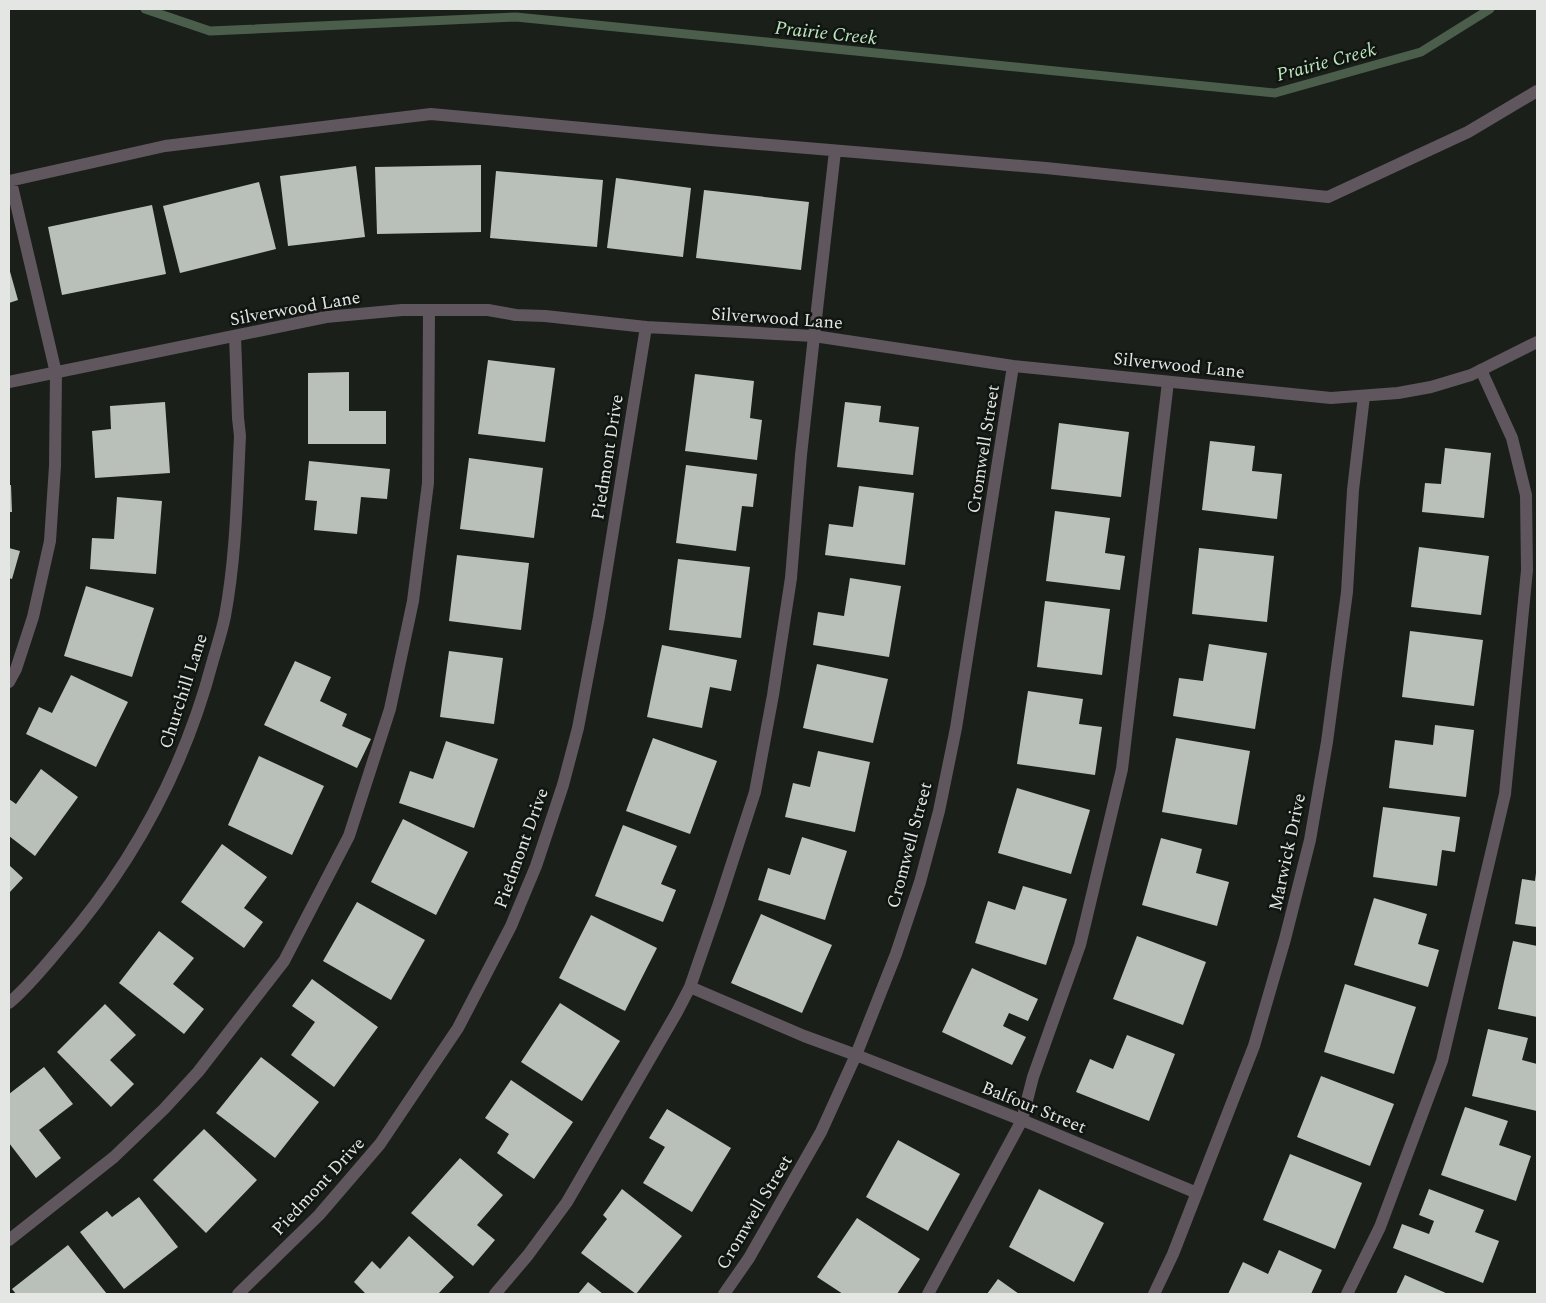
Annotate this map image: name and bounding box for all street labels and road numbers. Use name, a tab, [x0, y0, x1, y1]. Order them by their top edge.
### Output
street label: Silverwood Lane	[228, 284, 362, 333]
street label: Silverwood Lane	[710, 300, 844, 337]
street label: Silverwood Lane	[1112, 345, 1246, 386]
street label: Cromwell Street	[960, 383, 1007, 515]
street label: Piedmont Drive	[584, 392, 631, 522]
street label: Churchill Lane	[152, 630, 215, 752]
street label: Cromwell Street	[880, 779, 939, 911]
street label: Piedmont Drive	[487, 784, 556, 912]
street label: Marwick Drive	[1262, 791, 1313, 913]
street label: Balfour Street	[977, 1074, 1090, 1141]
street label: Piedmont Drive	[265, 1131, 371, 1242]
street label: Cromwell Street	[709, 1150, 799, 1275]

